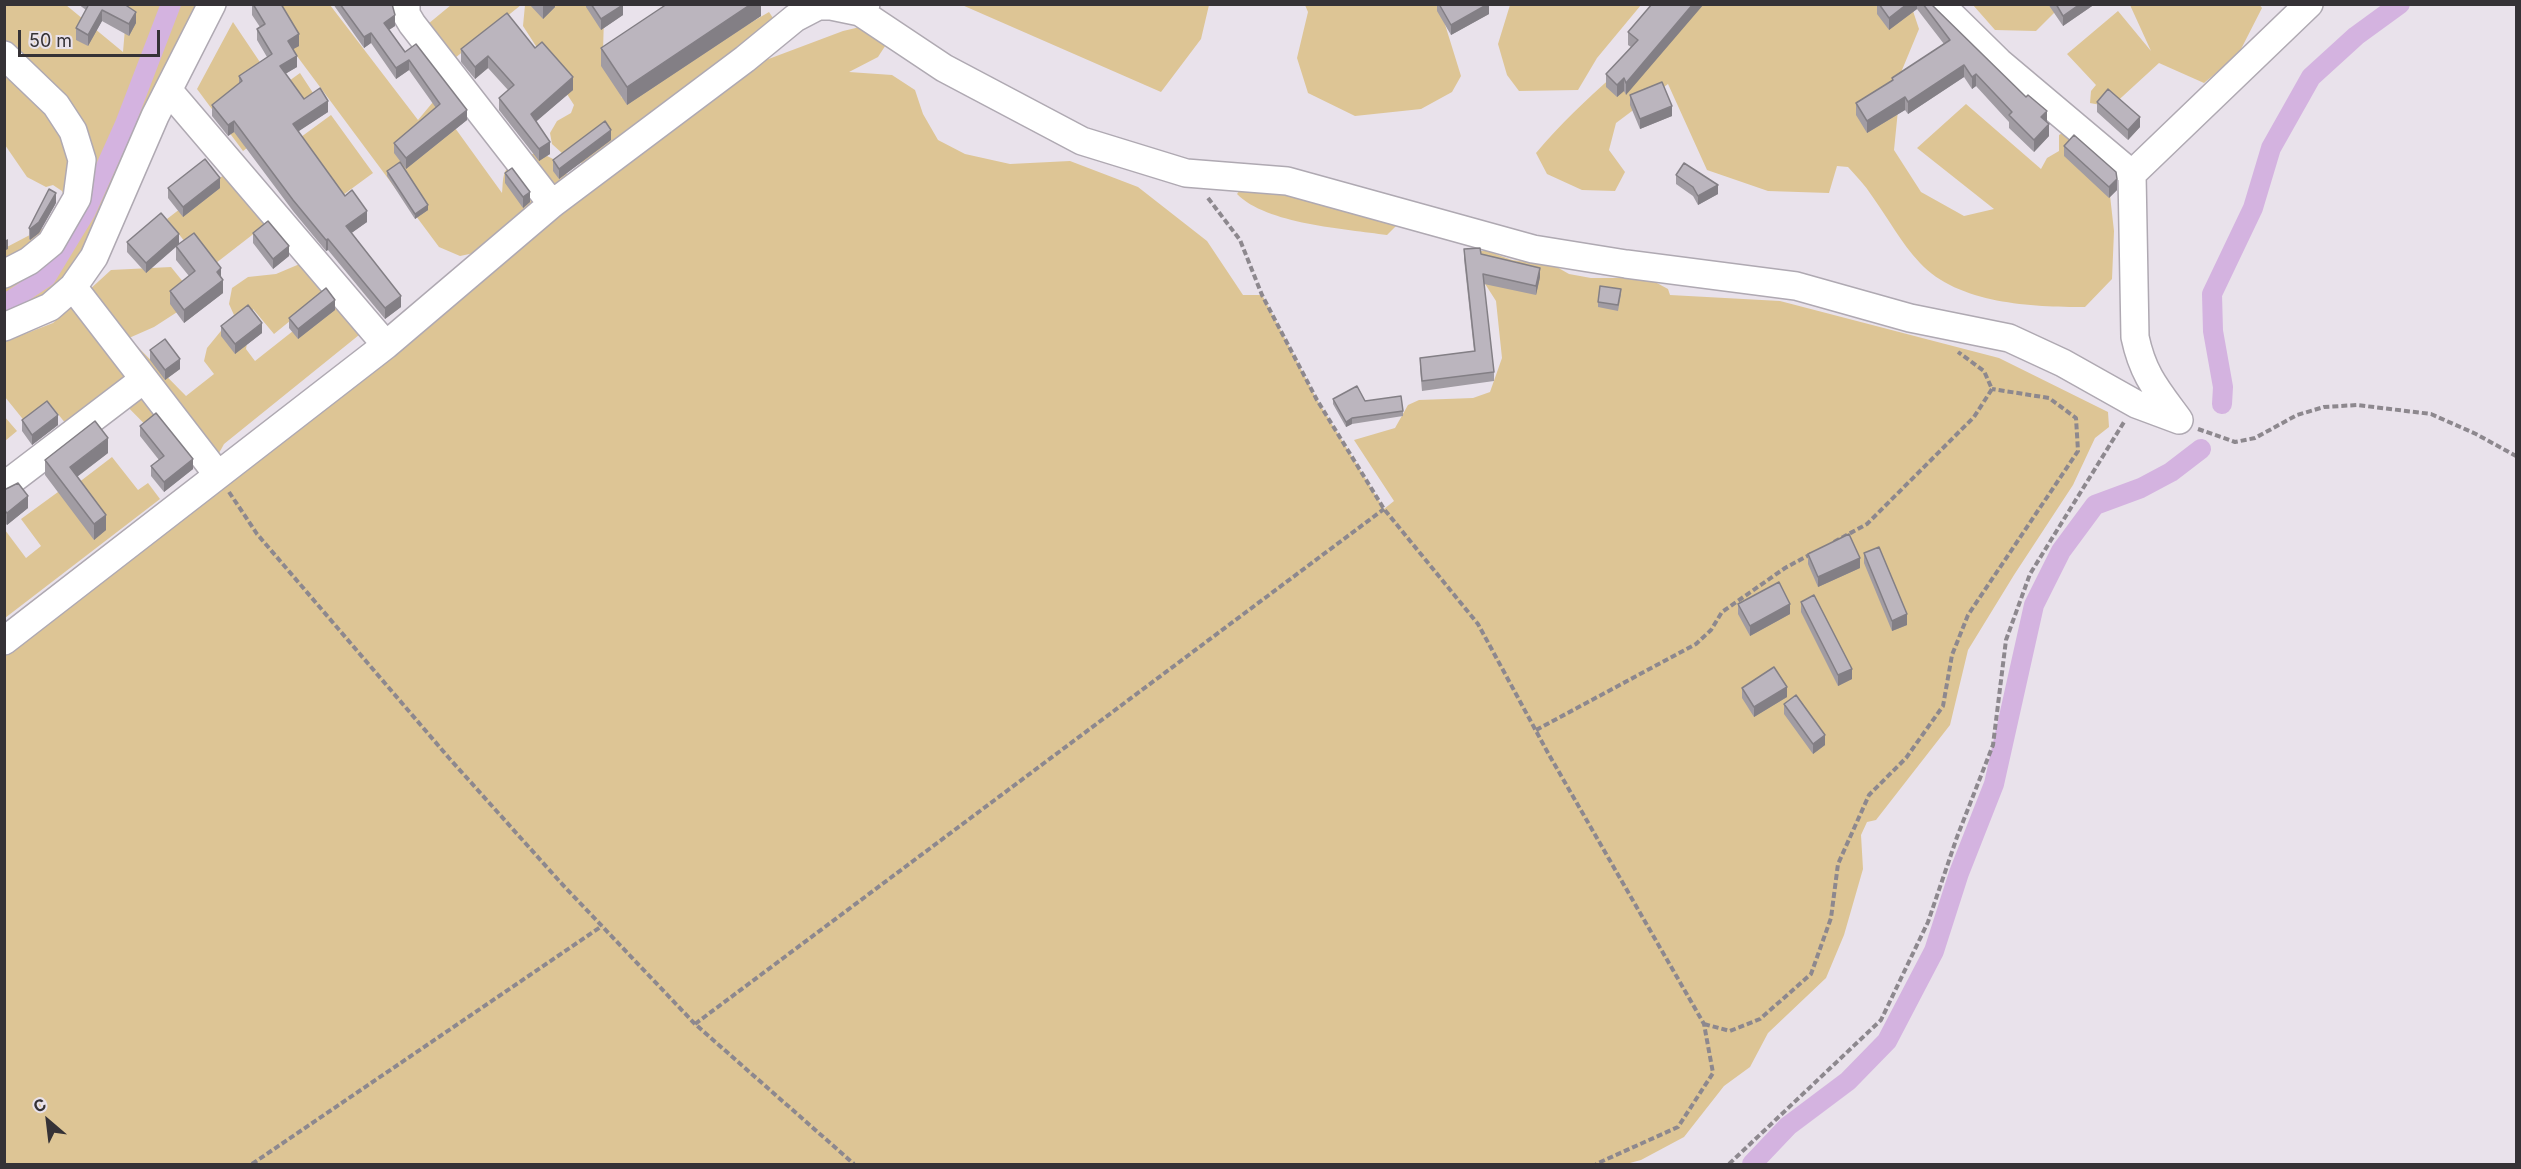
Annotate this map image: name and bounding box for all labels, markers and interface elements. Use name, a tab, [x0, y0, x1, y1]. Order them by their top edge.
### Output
scale bar	[21, 18, 164, 56]
text: 50 m	[29, 30, 72, 51]
north arrow	[18, 1091, 78, 1151]
text: С	[30, 1093, 49, 1117]

